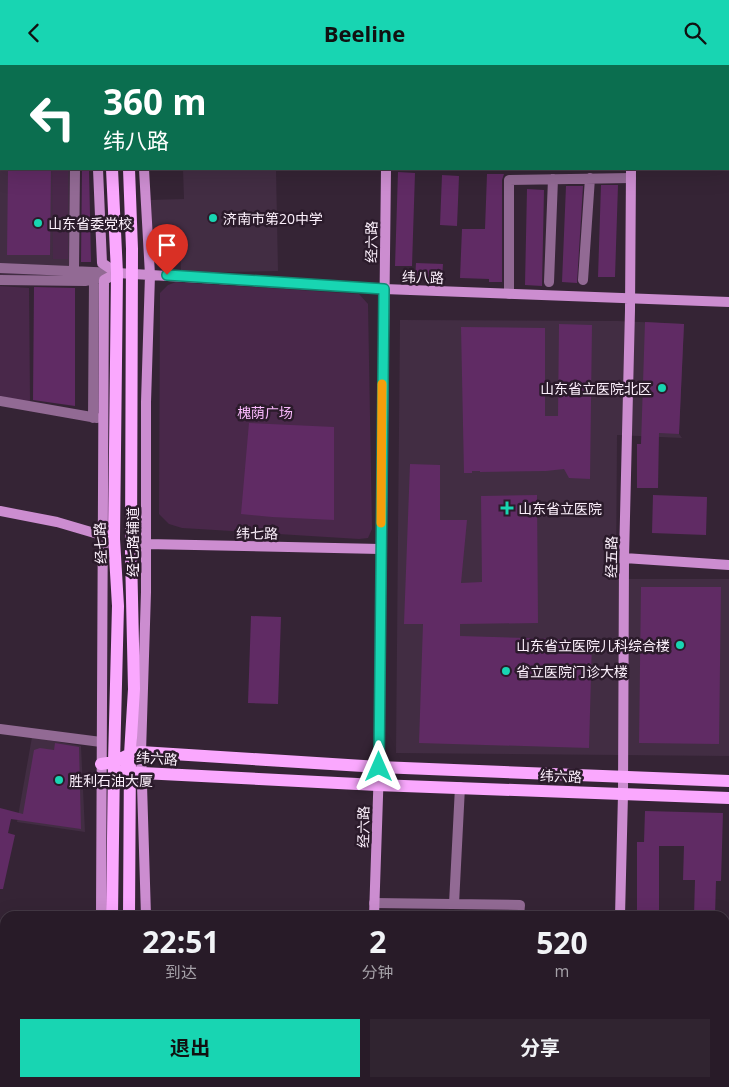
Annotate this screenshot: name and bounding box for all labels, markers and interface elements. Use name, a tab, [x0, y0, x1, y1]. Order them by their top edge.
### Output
text: Beeline	[324, 18, 405, 48]
icon: back	[20, 19, 48, 47]
icon: search	[681, 19, 709, 47]
text: 360 m	[103, 78, 207, 125]
icon: left	[20, 85, 85, 150]
text: 纬八路	[103, 125, 169, 155]
place label: 济南市第20中学	[223, 209, 323, 228]
marker: 济南市第20中学	[207, 212, 219, 224]
place label: 山东省委党校	[48, 214, 132, 233]
marker: 山东省委党校	[32, 217, 44, 229]
street label: 经六路	[361, 221, 381, 263]
pin	[146, 224, 188, 275]
icon: arrive	[153, 231, 181, 259]
street label: 纬八路	[402, 267, 444, 287]
place label: 山东省立医院北区	[540, 379, 652, 398]
marker: 山东省立医院北区	[656, 382, 668, 394]
park label: 槐荫广场	[237, 403, 293, 422]
place label: 山东省立医院	[518, 499, 602, 518]
marker: 山东省立医院	[500, 501, 514, 515]
street label: 经七路辅道	[123, 507, 142, 577]
street label: 经七路	[90, 522, 110, 564]
street label: 纬七路	[236, 523, 278, 543]
street label: 经五路	[601, 536, 621, 578]
place label: 山东省立医院儿科综合楼	[516, 636, 670, 655]
marker: 山东省立医院儿科综合楼	[674, 639, 686, 651]
place label: 省立医院门诊大楼	[516, 662, 628, 681]
marker: 省立医院门诊大楼	[500, 665, 512, 677]
position arrow	[352, 740, 404, 792]
street label: 纬六路	[135, 747, 179, 769]
street label: 纬六路	[540, 766, 582, 786]
place label: 胜利石油大厦	[69, 771, 153, 790]
marker: 胜利石油大厦	[53, 774, 65, 786]
street label: 经六路	[353, 806, 373, 848]
text: 22:51	[142, 921, 220, 962]
text: 2	[369, 921, 386, 962]
text: 520	[536, 922, 588, 963]
text: m	[555, 960, 569, 982]
text: 到达	[165, 961, 197, 983]
text: 分钟	[362, 961, 394, 983]
button: 退出	[20, 1019, 360, 1077]
button: 分享	[370, 1019, 710, 1077]

